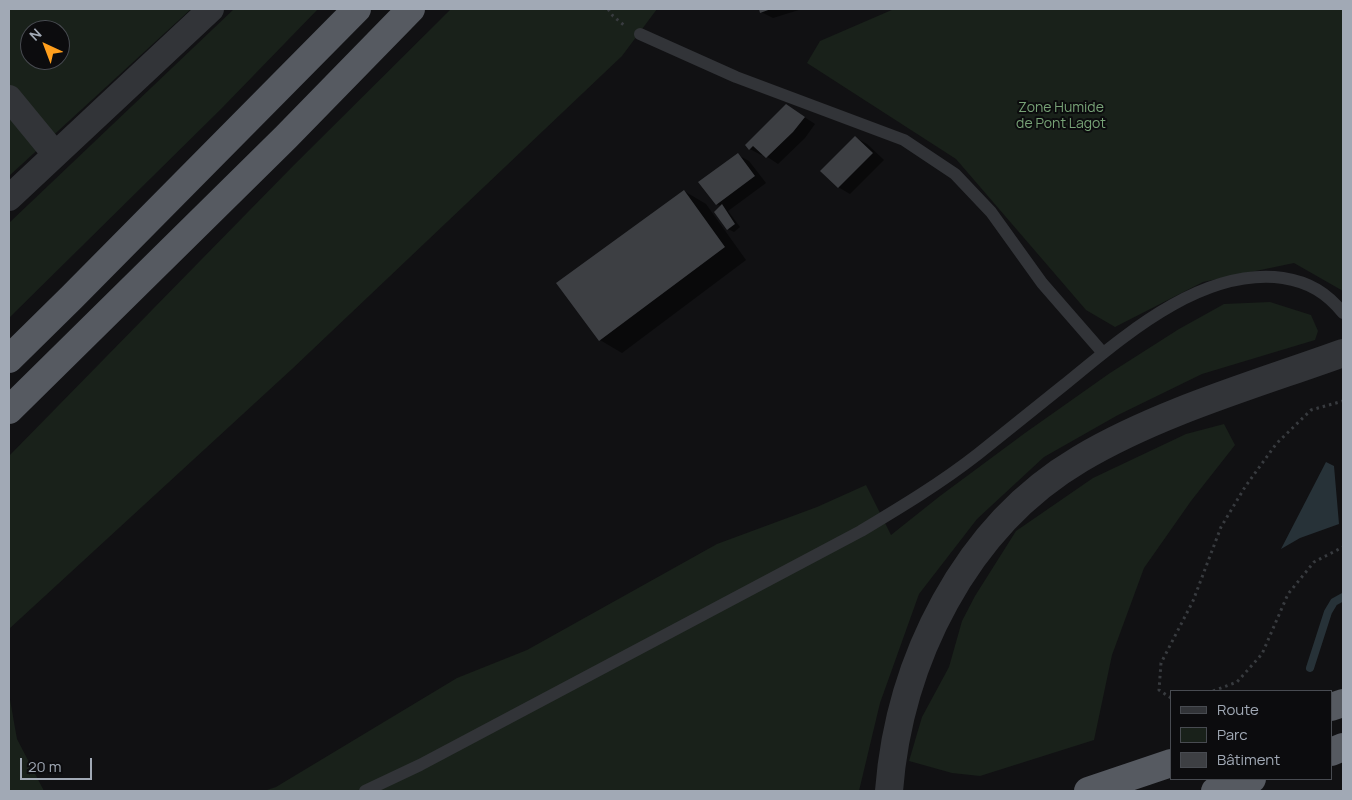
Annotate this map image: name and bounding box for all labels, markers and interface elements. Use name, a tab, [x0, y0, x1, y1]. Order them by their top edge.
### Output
north arrow	[20, 20, 70, 70]
text: N	[25, 24, 45, 45]
park label: Zone Humide de Pont Lagot	[1016, 100, 1106, 132]
legend	[1170, 690, 1332, 780]
text: Route	[1217, 699, 1259, 720]
text: Parc	[1217, 724, 1248, 745]
scale bar	[22, 748, 95, 780]
text: Bâtiment	[1217, 749, 1280, 770]
text: 20 m	[28, 756, 61, 777]

